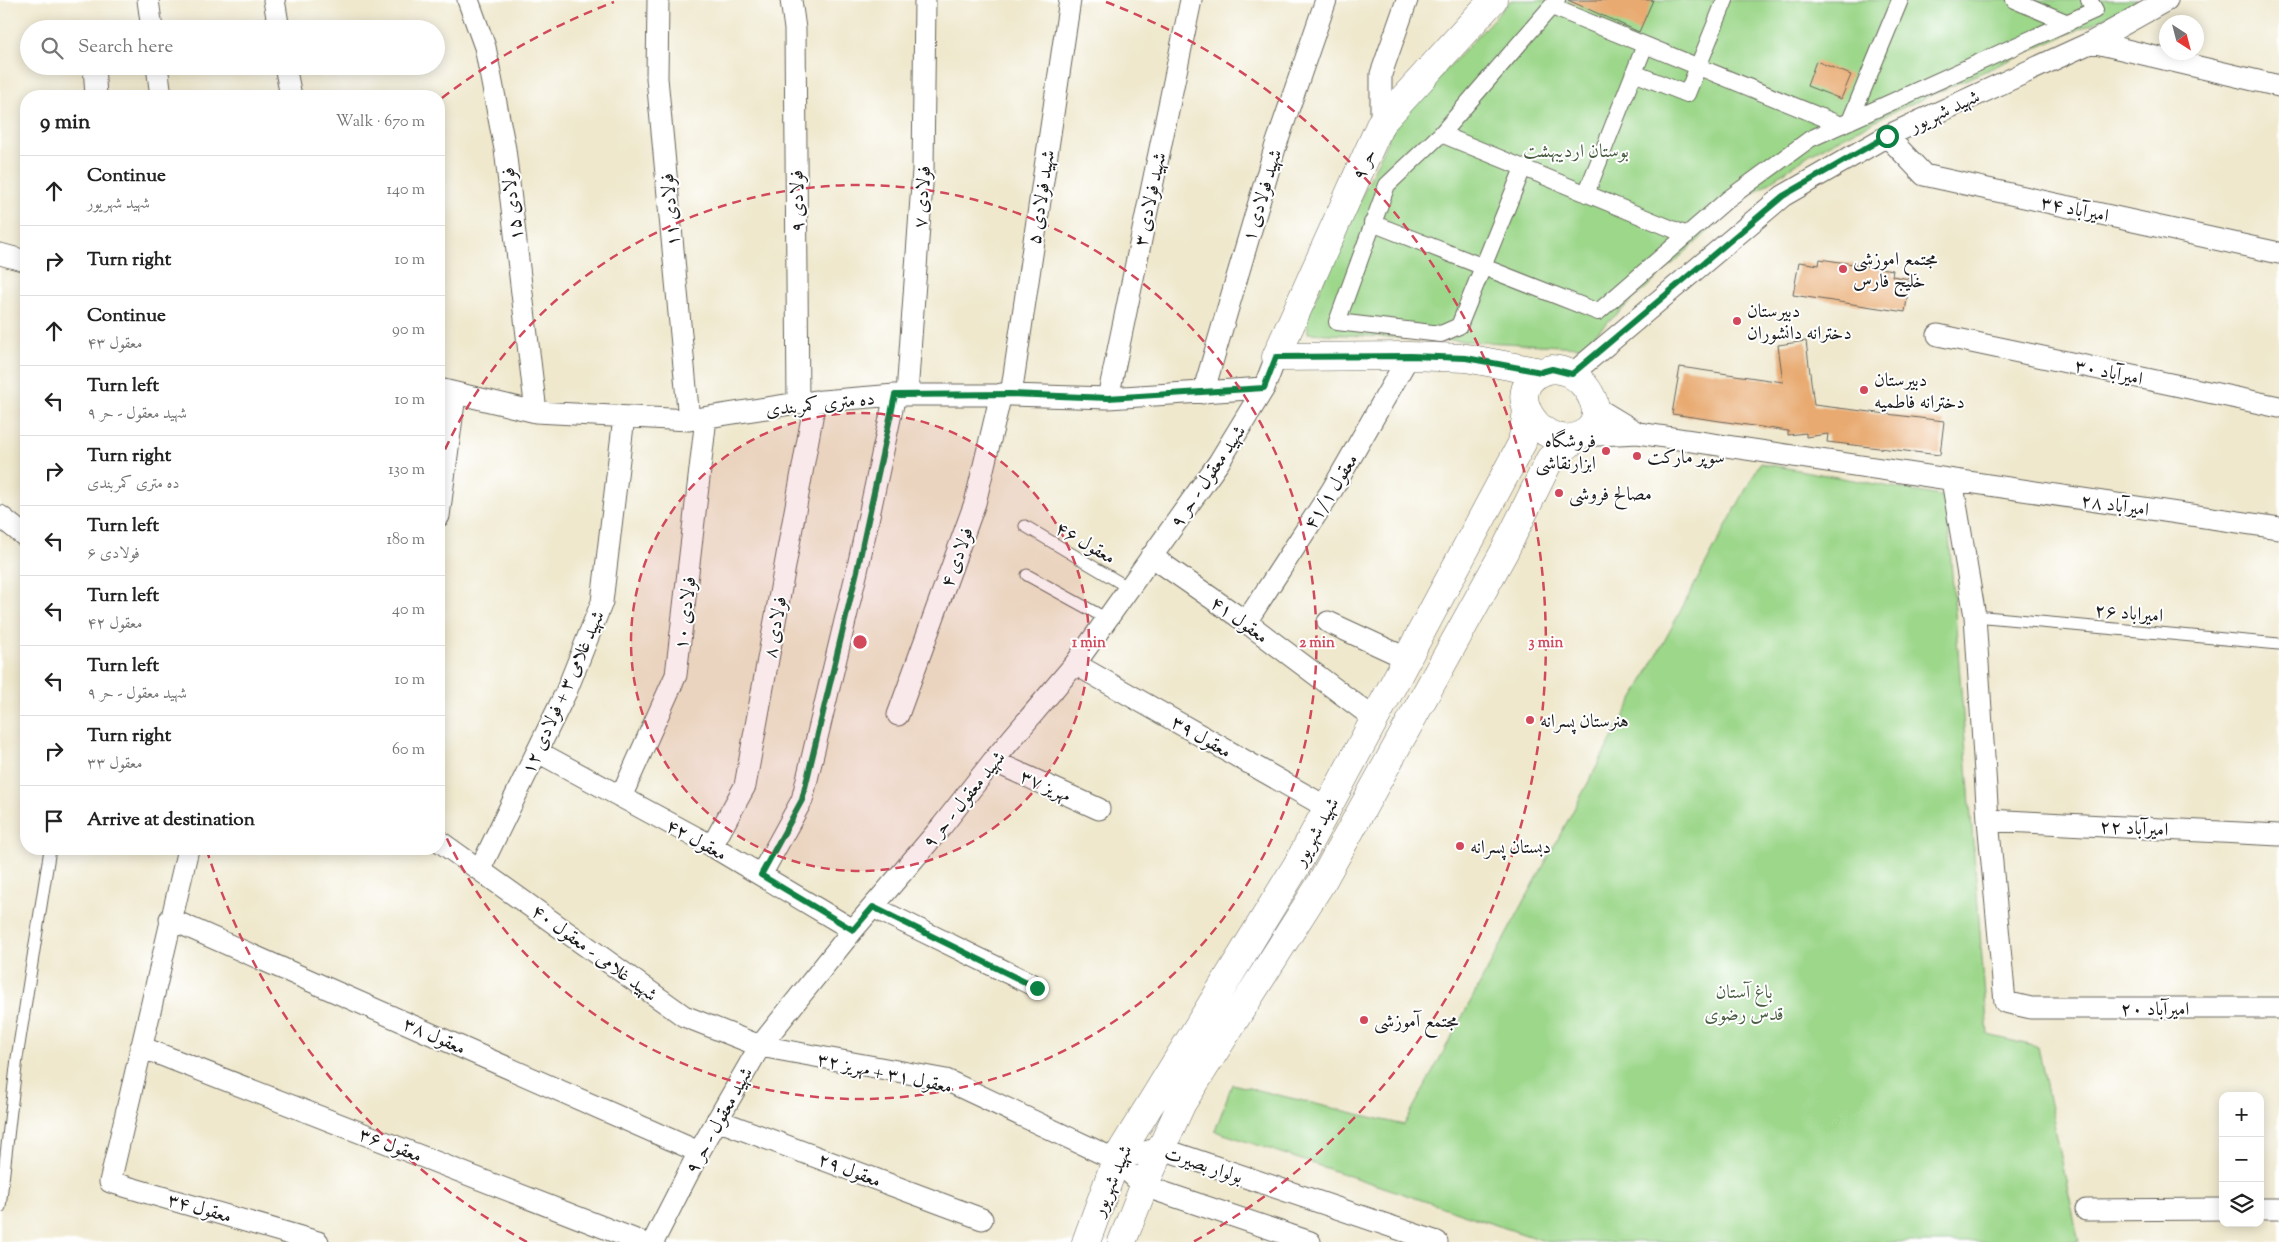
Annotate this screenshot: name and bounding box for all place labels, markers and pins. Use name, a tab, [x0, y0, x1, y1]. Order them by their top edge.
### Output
place label: مجتمع اموزشی خلیج فارس	[1853, 247, 1938, 298]
marker: مجتمع اموزشی خلیج فارس	[1837, 263, 1849, 275]
place label: دبیرستان دخترانه دانشوران	[1747, 299, 1852, 348]
marker: دبیرستان دخترانه دانشوران	[1731, 315, 1743, 327]
place label: دبیرستان دخترانه فاطمیه	[1874, 368, 1965, 417]
marker: دبیرستان دخترانه فاطمیه	[1858, 384, 1870, 396]
place label: فروشگاه ابزارنقاشی	[1536, 428, 1596, 478]
marker: فروشگاه ابزارنقاشی	[1600, 445, 1612, 457]
place label: سوپر مارکت	[1647, 445, 1725, 472]
marker: سوپر مارکت	[1631, 450, 1643, 462]
place label: مصالح فروشی	[1569, 482, 1652, 510]
marker: مصالح فروشی	[1553, 487, 1565, 499]
centre of rings	[851, 633, 869, 651]
place label: هنرستان پسرانه	[1540, 709, 1629, 736]
marker: هنرستان پسرانه	[1524, 714, 1536, 726]
place label: دبستان پسرانه	[1470, 835, 1551, 862]
marker: دبستان پسرانه	[1454, 840, 1466, 852]
place label: مجتمع آموزشی	[1374, 1009, 1459, 1038]
marker: مجتمع آموزشی	[1358, 1014, 1370, 1026]

